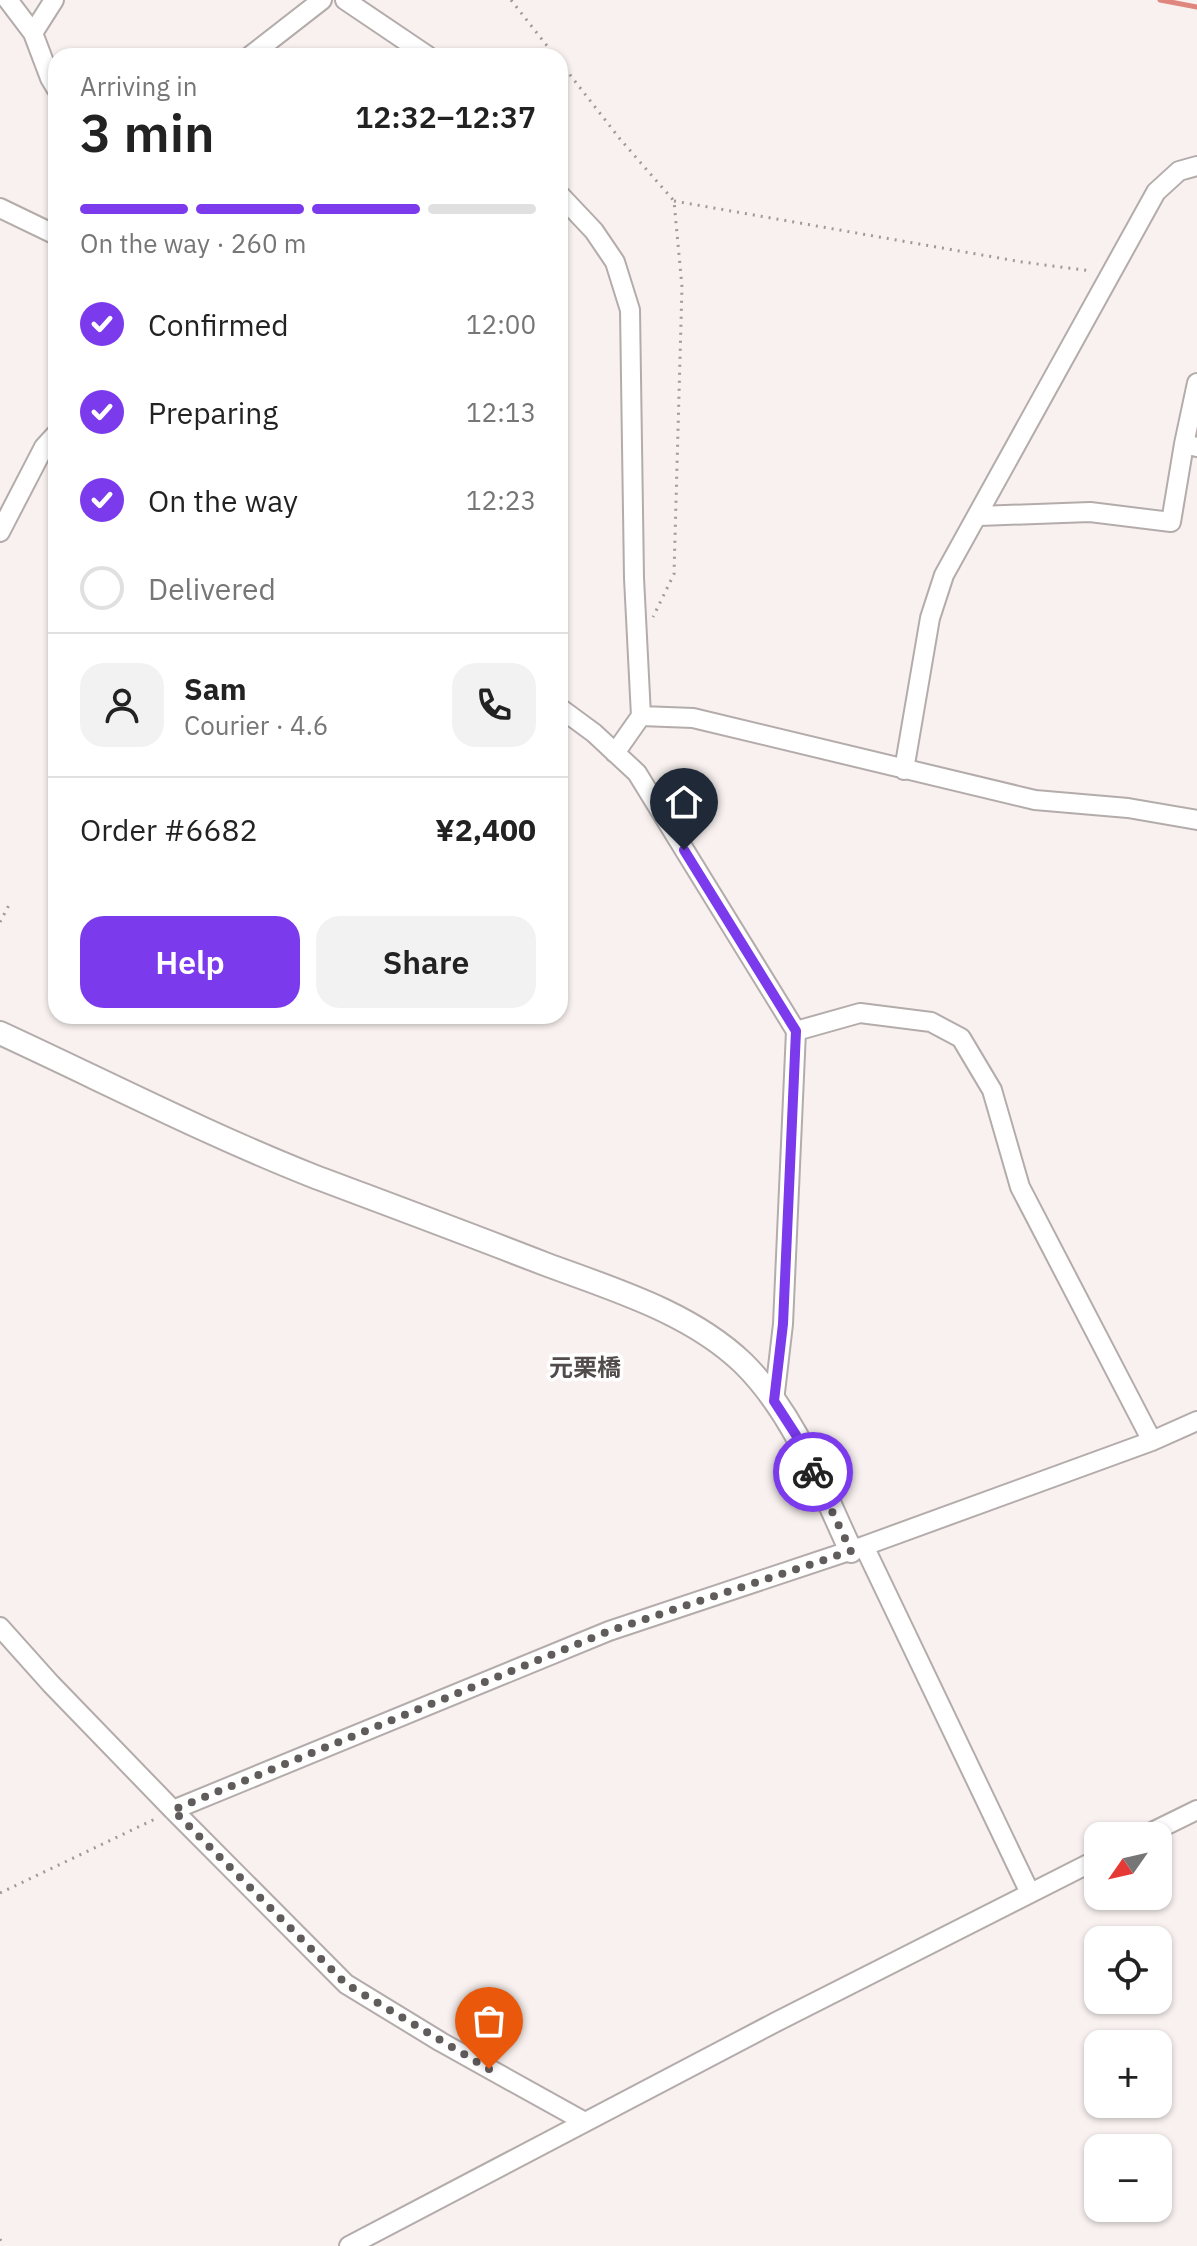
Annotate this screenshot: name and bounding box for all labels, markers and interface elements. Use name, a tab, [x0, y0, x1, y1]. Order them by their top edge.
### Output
text: Arriving in	[80, 69, 197, 103]
text: 12:32–12:37	[355, 97, 536, 136]
text: 3 min	[80, 99, 215, 166]
text: On the way · 260 m	[80, 226, 306, 260]
icon: check	[80, 302, 124, 346]
text: Confirmed	[148, 305, 289, 344]
text: 12:00	[466, 307, 536, 341]
icon: check	[80, 390, 124, 434]
text: Preparing	[148, 393, 278, 432]
text: 12:13	[466, 395, 536, 429]
icon: check	[80, 478, 124, 522]
text: On the way	[148, 481, 298, 520]
text: 12:23	[466, 483, 536, 517]
text: Delivered	[148, 569, 276, 608]
button: person	[80, 663, 164, 747]
button: phone	[452, 663, 536, 747]
text: Sam	[184, 669, 247, 708]
text: Courier · 4.6	[184, 708, 328, 742]
pin	[650, 768, 718, 850]
icon: home	[662, 780, 706, 824]
text: Order #6682	[80, 810, 257, 849]
text: ¥2,400	[435, 810, 536, 849]
button: Help	[80, 916, 300, 1008]
button: Share	[316, 916, 536, 1008]
district label: 元栗橋	[549, 1351, 621, 1383]
courier	[773, 1432, 853, 1512]
icon: bike	[791, 1450, 835, 1494]
north arrow	[1084, 1822, 1172, 1910]
map controls	[1084, 1822, 1172, 2222]
button: locate	[1084, 1926, 1172, 2014]
pin	[455, 1987, 523, 2069]
icon: bag	[467, 1999, 511, 2043]
button: +	[1084, 2030, 1172, 2118]
button: −	[1084, 2134, 1172, 2222]

